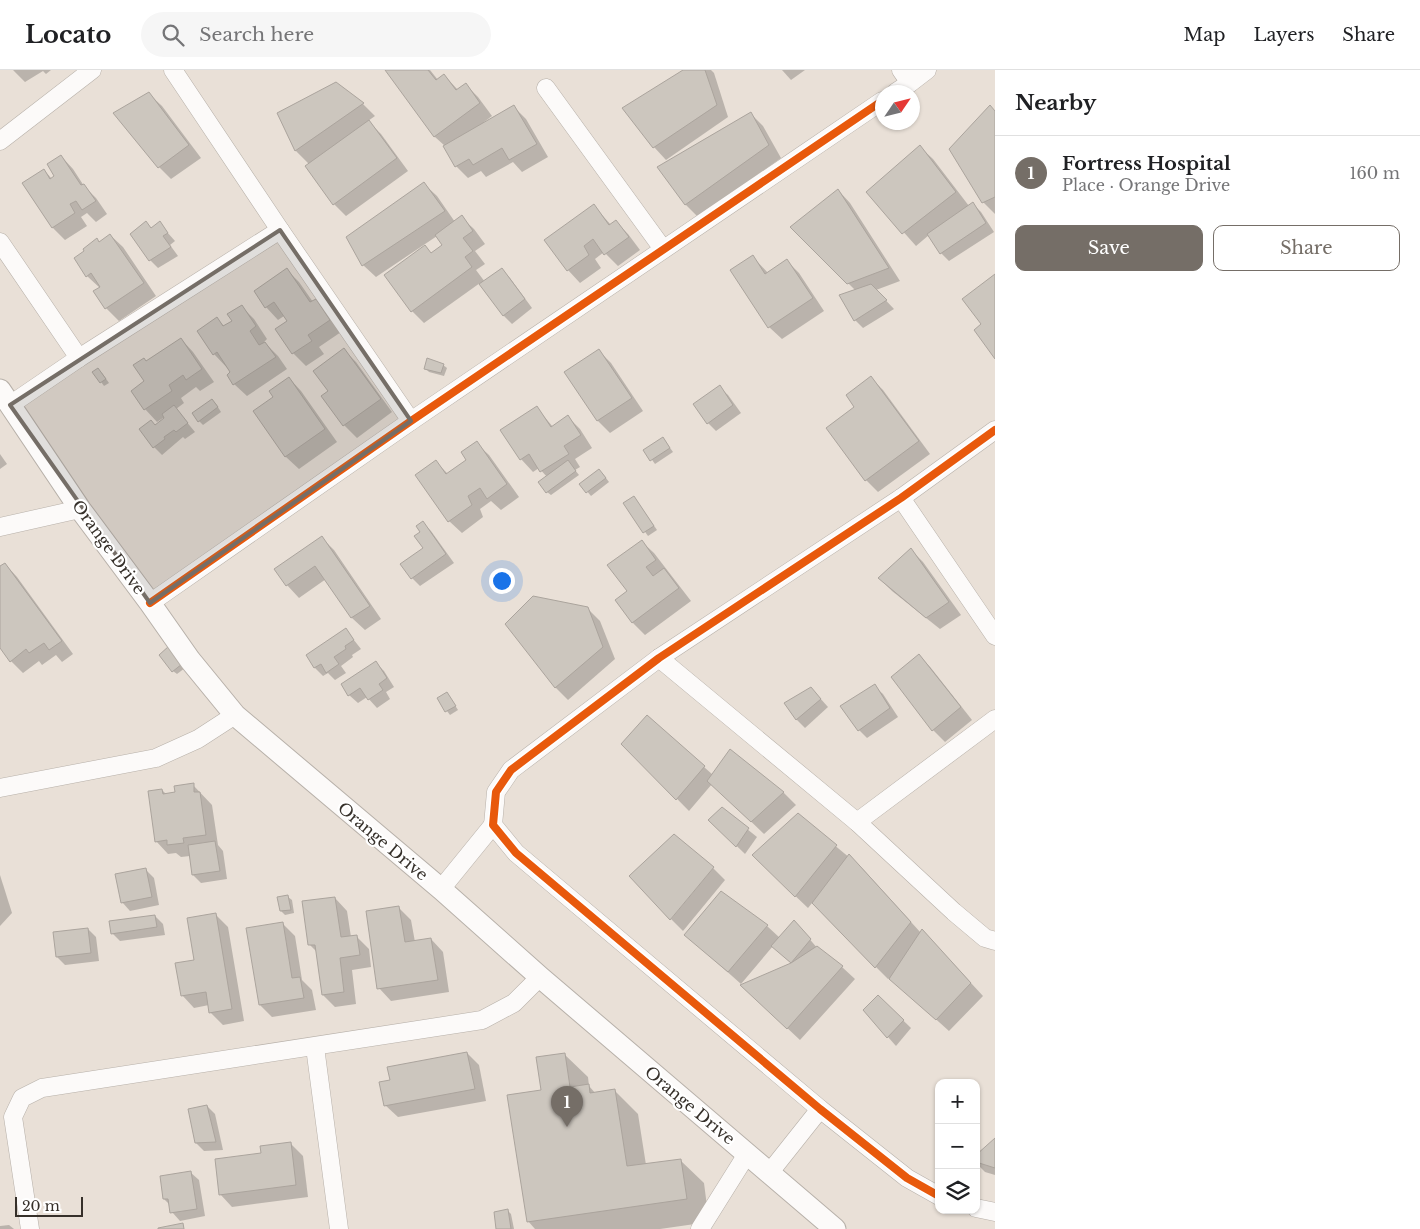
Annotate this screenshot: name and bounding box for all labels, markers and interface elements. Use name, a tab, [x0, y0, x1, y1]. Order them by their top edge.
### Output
search box	[141, 12, 491, 57]
text: Locato	[25, 20, 111, 49]
icon: search	[159, 21, 187, 49]
text: Search here	[199, 23, 314, 46]
text: Map	[1184, 24, 1225, 46]
text: Layers	[1253, 24, 1314, 46]
text: Share	[1342, 24, 1395, 46]
north arrow	[875, 85, 920, 130]
text: Nearby	[1015, 90, 1096, 116]
text: Fortress Hospital	[1062, 152, 1231, 175]
text: 1	[1028, 163, 1034, 183]
text: 160 m	[1349, 163, 1400, 183]
text: Place · Orange Drive	[1062, 175, 1230, 195]
button: Save	[1015, 225, 1203, 271]
button: Share	[1213, 225, 1400, 271]
street label: Orange Drive	[68, 496, 150, 598]
your location	[489, 568, 515, 594]
street label: Orange Drive	[334, 797, 432, 885]
street label: Orange Drive	[641, 1061, 739, 1149]
map controls	[935, 1079, 980, 1214]
button: +	[935, 1079, 980, 1124]
pin: 1	[551, 1086, 583, 1127]
button: −	[935, 1124, 980, 1169]
button: layers	[935, 1169, 980, 1214]
scale bar	[15, 1194, 82, 1217]
text: 20 m	[22, 1197, 60, 1215]

